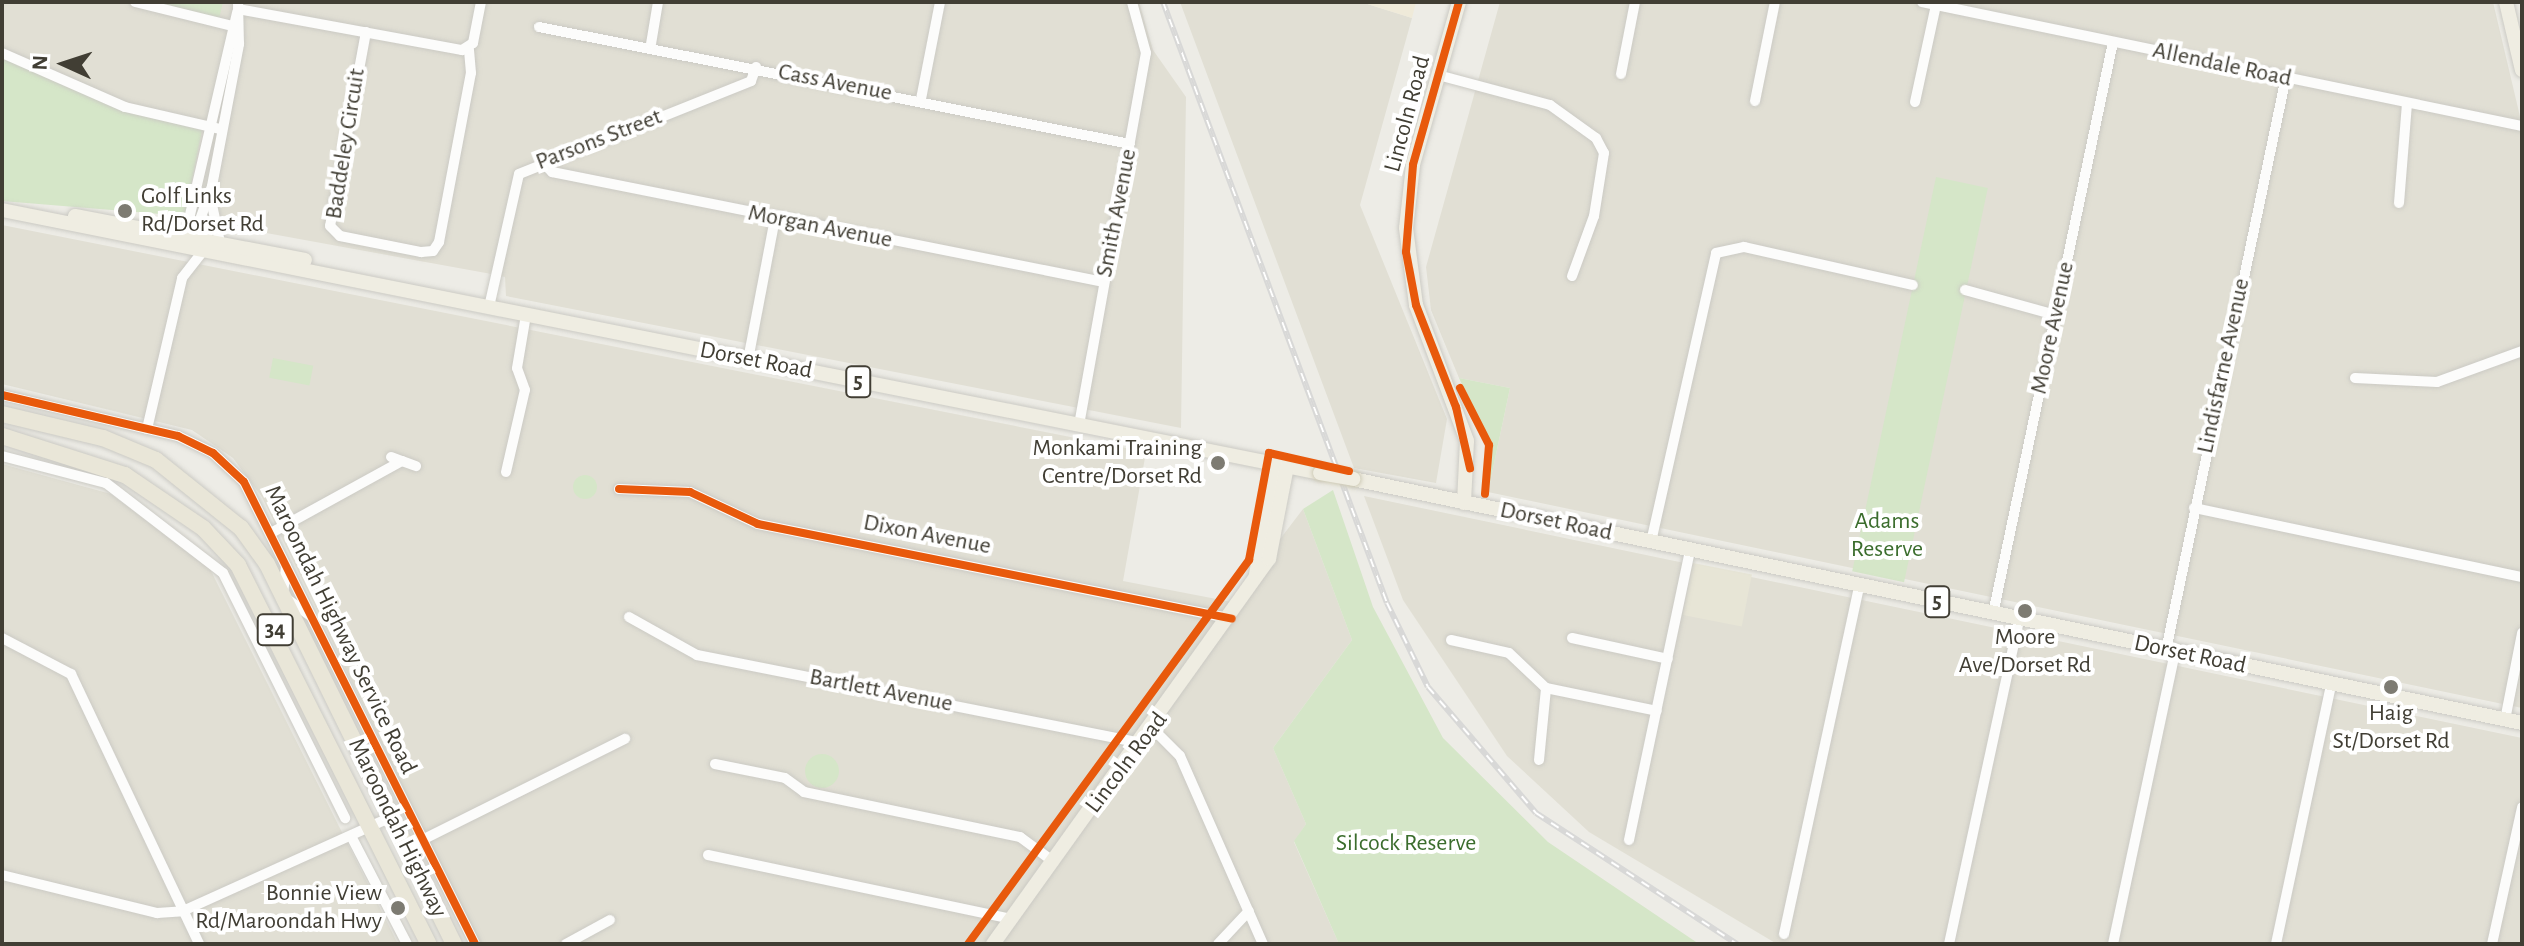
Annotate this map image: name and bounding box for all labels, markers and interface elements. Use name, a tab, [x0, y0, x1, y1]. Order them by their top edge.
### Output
north arrow	[24, 24, 104, 104]
street label: Allendale Road	[2150, 36, 2294, 94]
street label: Lincoln Road	[1379, 53, 1437, 175]
text: N	[29, 55, 51, 71]
street label: Cass Avenue	[776, 58, 894, 108]
street label: Baddeley Circuit	[320, 67, 372, 221]
street label: Parsons Street	[532, 103, 666, 177]
street label: Smith Avenue	[1090, 146, 1144, 280]
place label: Golf Links Rd/Dorset Rd	[141, 183, 264, 239]
street label: Morgan Avenue	[745, 199, 895, 255]
marker: Golf Links Rd/Dorset Rd	[116, 202, 134, 220]
street label: Moore Avenue	[2025, 259, 2081, 397]
street label: Lindisfarne Avenue	[2191, 276, 2257, 456]
street label: Dorset Road	[697, 336, 815, 386]
road number: 5	[844, 364, 872, 400]
place label: Monkami Training Centre/Dorset Rd	[1032, 435, 1202, 491]
marker: Monkami Training Centre/Dorset Rd	[1209, 454, 1227, 472]
street label: Maroondah Highway Service Road	[257, 481, 423, 779]
street label: Dorset Road	[1497, 496, 1615, 548]
park label: Adams Reserve	[1851, 508, 1923, 564]
street label: Dixon Avenue	[861, 509, 993, 561]
road number: 5	[1923, 584, 1951, 620]
marker: Moore Ave/Dorset Rd	[2016, 602, 2034, 620]
road number: 34	[255, 612, 295, 648]
place label: Moore Ave/Dorset Rd	[1959, 624, 2091, 680]
street label: Dorset Road	[2131, 629, 2249, 681]
street label: Bartlett Avenue	[807, 663, 955, 719]
marker: Haig St/Dorset Rd	[2382, 678, 2400, 696]
place label: Haig St/Dorset Rd	[2332, 700, 2450, 756]
street label: Lincoln Road	[1080, 707, 1174, 819]
street label: Maroondah Highway	[341, 734, 453, 922]
park label: Silcock Reserve	[1336, 830, 1476, 858]
place label: Bonnie View Rd/Maroondah Hwy	[195, 880, 382, 936]
marker: Bonnie View Rd/Maroondah Hwy	[389, 899, 407, 917]

